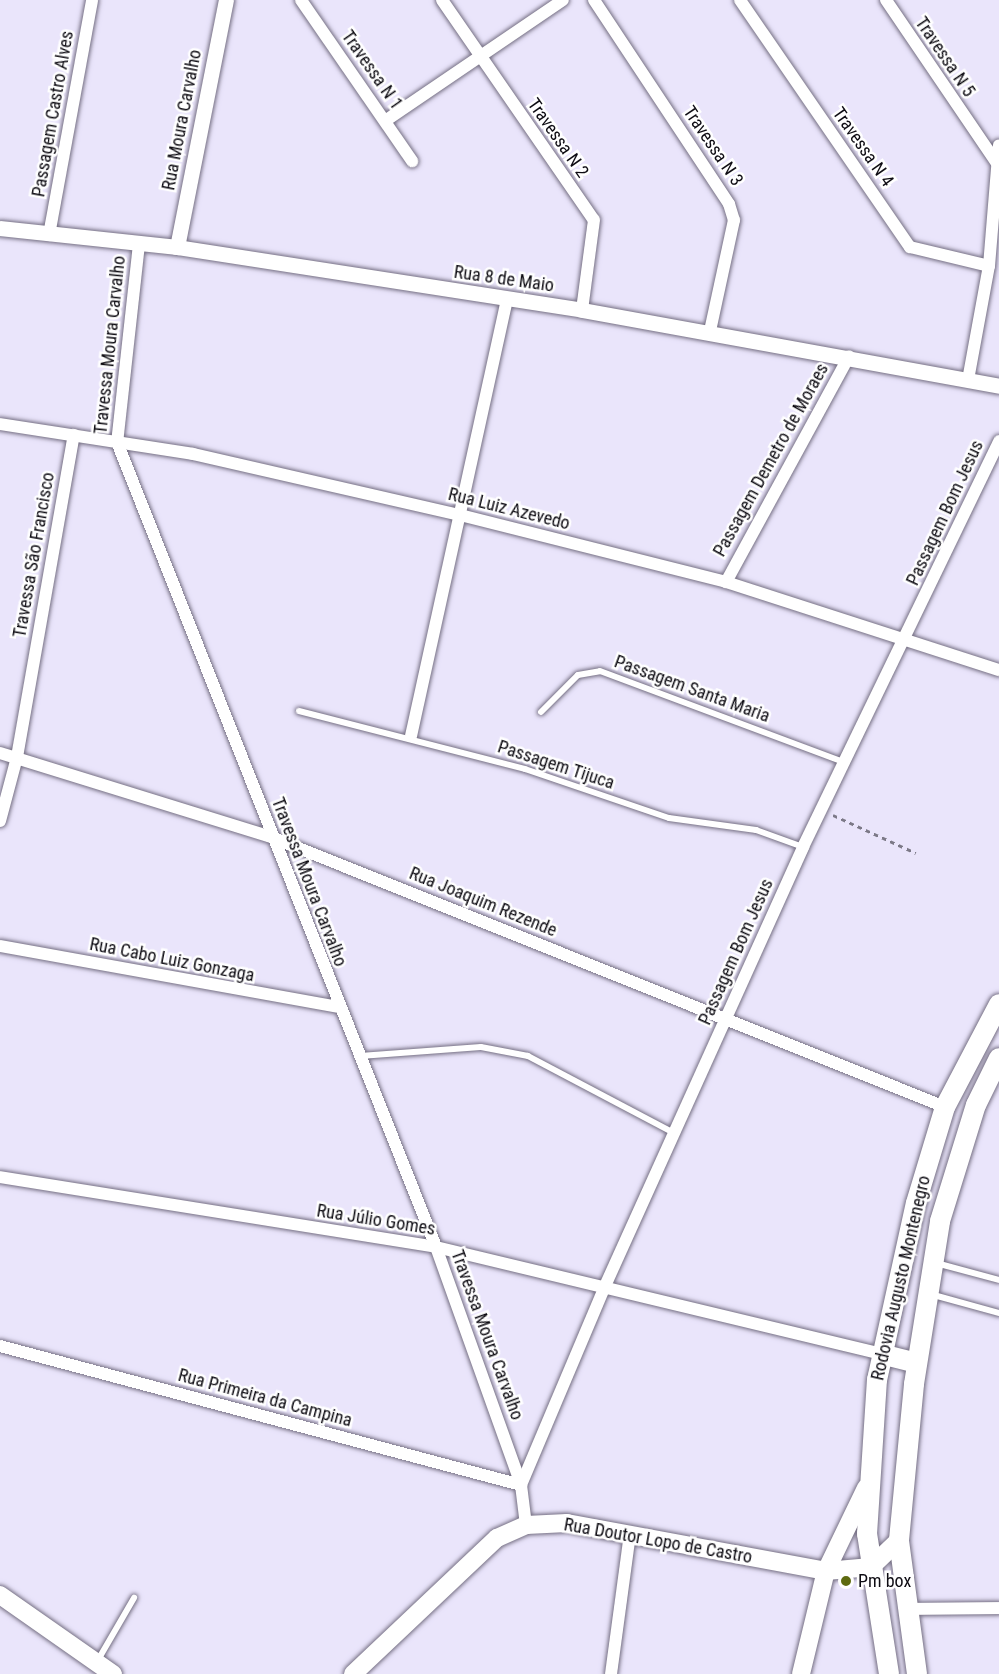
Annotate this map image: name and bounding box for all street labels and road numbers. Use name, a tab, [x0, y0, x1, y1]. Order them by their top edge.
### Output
street label: Travessa N 5	[910, 13, 980, 101]
street label: Travessa N 1	[337, 26, 407, 114]
street label: Passagem Castro Alves	[28, 29, 78, 199]
street label: Rua Moura Carvalho	[158, 48, 206, 192]
street label: Travessa N 2	[523, 94, 593, 182]
street label: Travessa N 3	[678, 102, 748, 190]
street label: Travessa N 4	[828, 103, 898, 191]
street label: Travessa Moura Carvalho	[90, 255, 130, 435]
street label: Rua 8 de Maio	[453, 261, 555, 297]
street label: Passagem Demetro de Moraes	[709, 360, 833, 560]
street label: Passagem Bom Jesus	[902, 437, 988, 589]
street label: Travessa São Francisco	[9, 471, 59, 639]
street label: Rua Luiz Azevedo	[446, 483, 572, 535]
street label: Passagem Santa Maria	[611, 651, 773, 727]
street label: Passagem Tijuca	[495, 736, 617, 794]
street label: Travessa Moura Carvalho	[267, 794, 351, 970]
street label: Rua Joaquim Rezende	[406, 863, 560, 941]
street label: Passagem Bom Jesus	[694, 876, 778, 1028]
street label: Rua Cabo Luiz Gonzaga	[88, 933, 256, 987]
street label: Rodovia Augusto Montenegro	[867, 1173, 935, 1383]
street label: Rua Júlio Gomes	[315, 1200, 437, 1240]
street label: Travessa Moura Carvalho	[446, 1247, 528, 1423]
street label: Rua Primeira da Campina	[176, 1364, 354, 1432]
street label: Rua Doutor Lopo de Castro	[562, 1514, 754, 1568]

